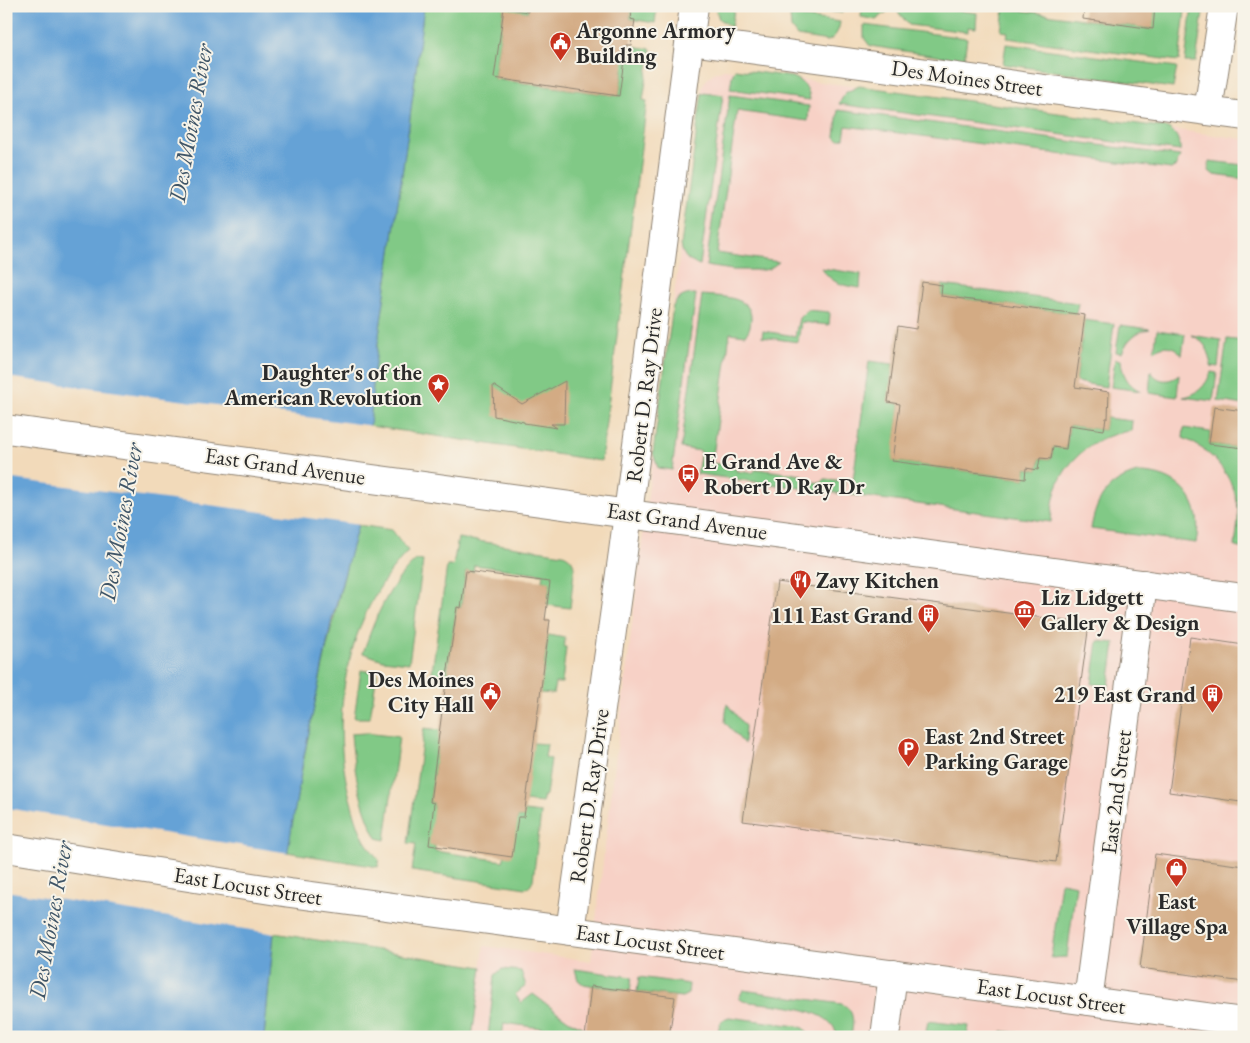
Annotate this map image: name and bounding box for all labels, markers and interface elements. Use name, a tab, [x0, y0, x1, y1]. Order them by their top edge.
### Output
place label: Argonne Armory Building	[575, 16, 736, 70]
public building icon: Argonne Armory Building	[548, 31, 572, 62]
water label: Des Moines River	[161, 40, 220, 206]
street label: Des Moines Street	[890, 53, 1045, 103]
street label: Robert D. Ray Drive	[619, 306, 669, 484]
place label: Daughter's of the American Revolution	[224, 358, 423, 412]
place icon: Daughter's of the American Revolution	[426, 373, 450, 404]
water label: Des Moines River	[91, 439, 150, 605]
street label: East Grand Avenue	[203, 440, 367, 492]
place label: E Grand Ave & Robert D Ray Dr	[704, 447, 865, 501]
bus stop icon: E Grand Ave & Robert D Ray Dr	[676, 462, 700, 493]
street label: East Grand Avenue	[605, 495, 769, 547]
place label: Zavy Kitchen	[816, 566, 939, 595]
restaurant icon: Zavy Kitchen	[788, 568, 812, 599]
place label: Liz Lidgett Gallery & Design	[1041, 583, 1200, 637]
museum icon: Liz Lidgett Gallery & Design	[1013, 598, 1037, 629]
place label: 111 East Grand	[770, 601, 913, 630]
building icon: 111 East Grand	[917, 603, 941, 634]
place label: Des Moines City Hall	[368, 665, 474, 719]
public building icon: Des Moines City Hall	[478, 680, 502, 711]
place label: 219 East Grand	[1053, 680, 1196, 709]
building icon: 219 East Grand	[1200, 682, 1224, 713]
street label: Robert D. Ray Drive	[562, 707, 616, 885]
place label: East 2nd Street Parking Garage	[925, 722, 1068, 776]
street label: East 2nd Street	[1094, 728, 1138, 856]
parking icon: East 2nd Street Parking Garage	[897, 737, 921, 768]
water label: Des Moines River	[21, 837, 80, 1003]
shop icon: East Village Spa	[1165, 856, 1189, 887]
street label: East Locust Street	[172, 860, 324, 912]
place label: East Village Spa	[1126, 887, 1228, 941]
street label: East Locust Street	[574, 917, 726, 967]
street label: East Locust Street	[975, 971, 1127, 1021]

